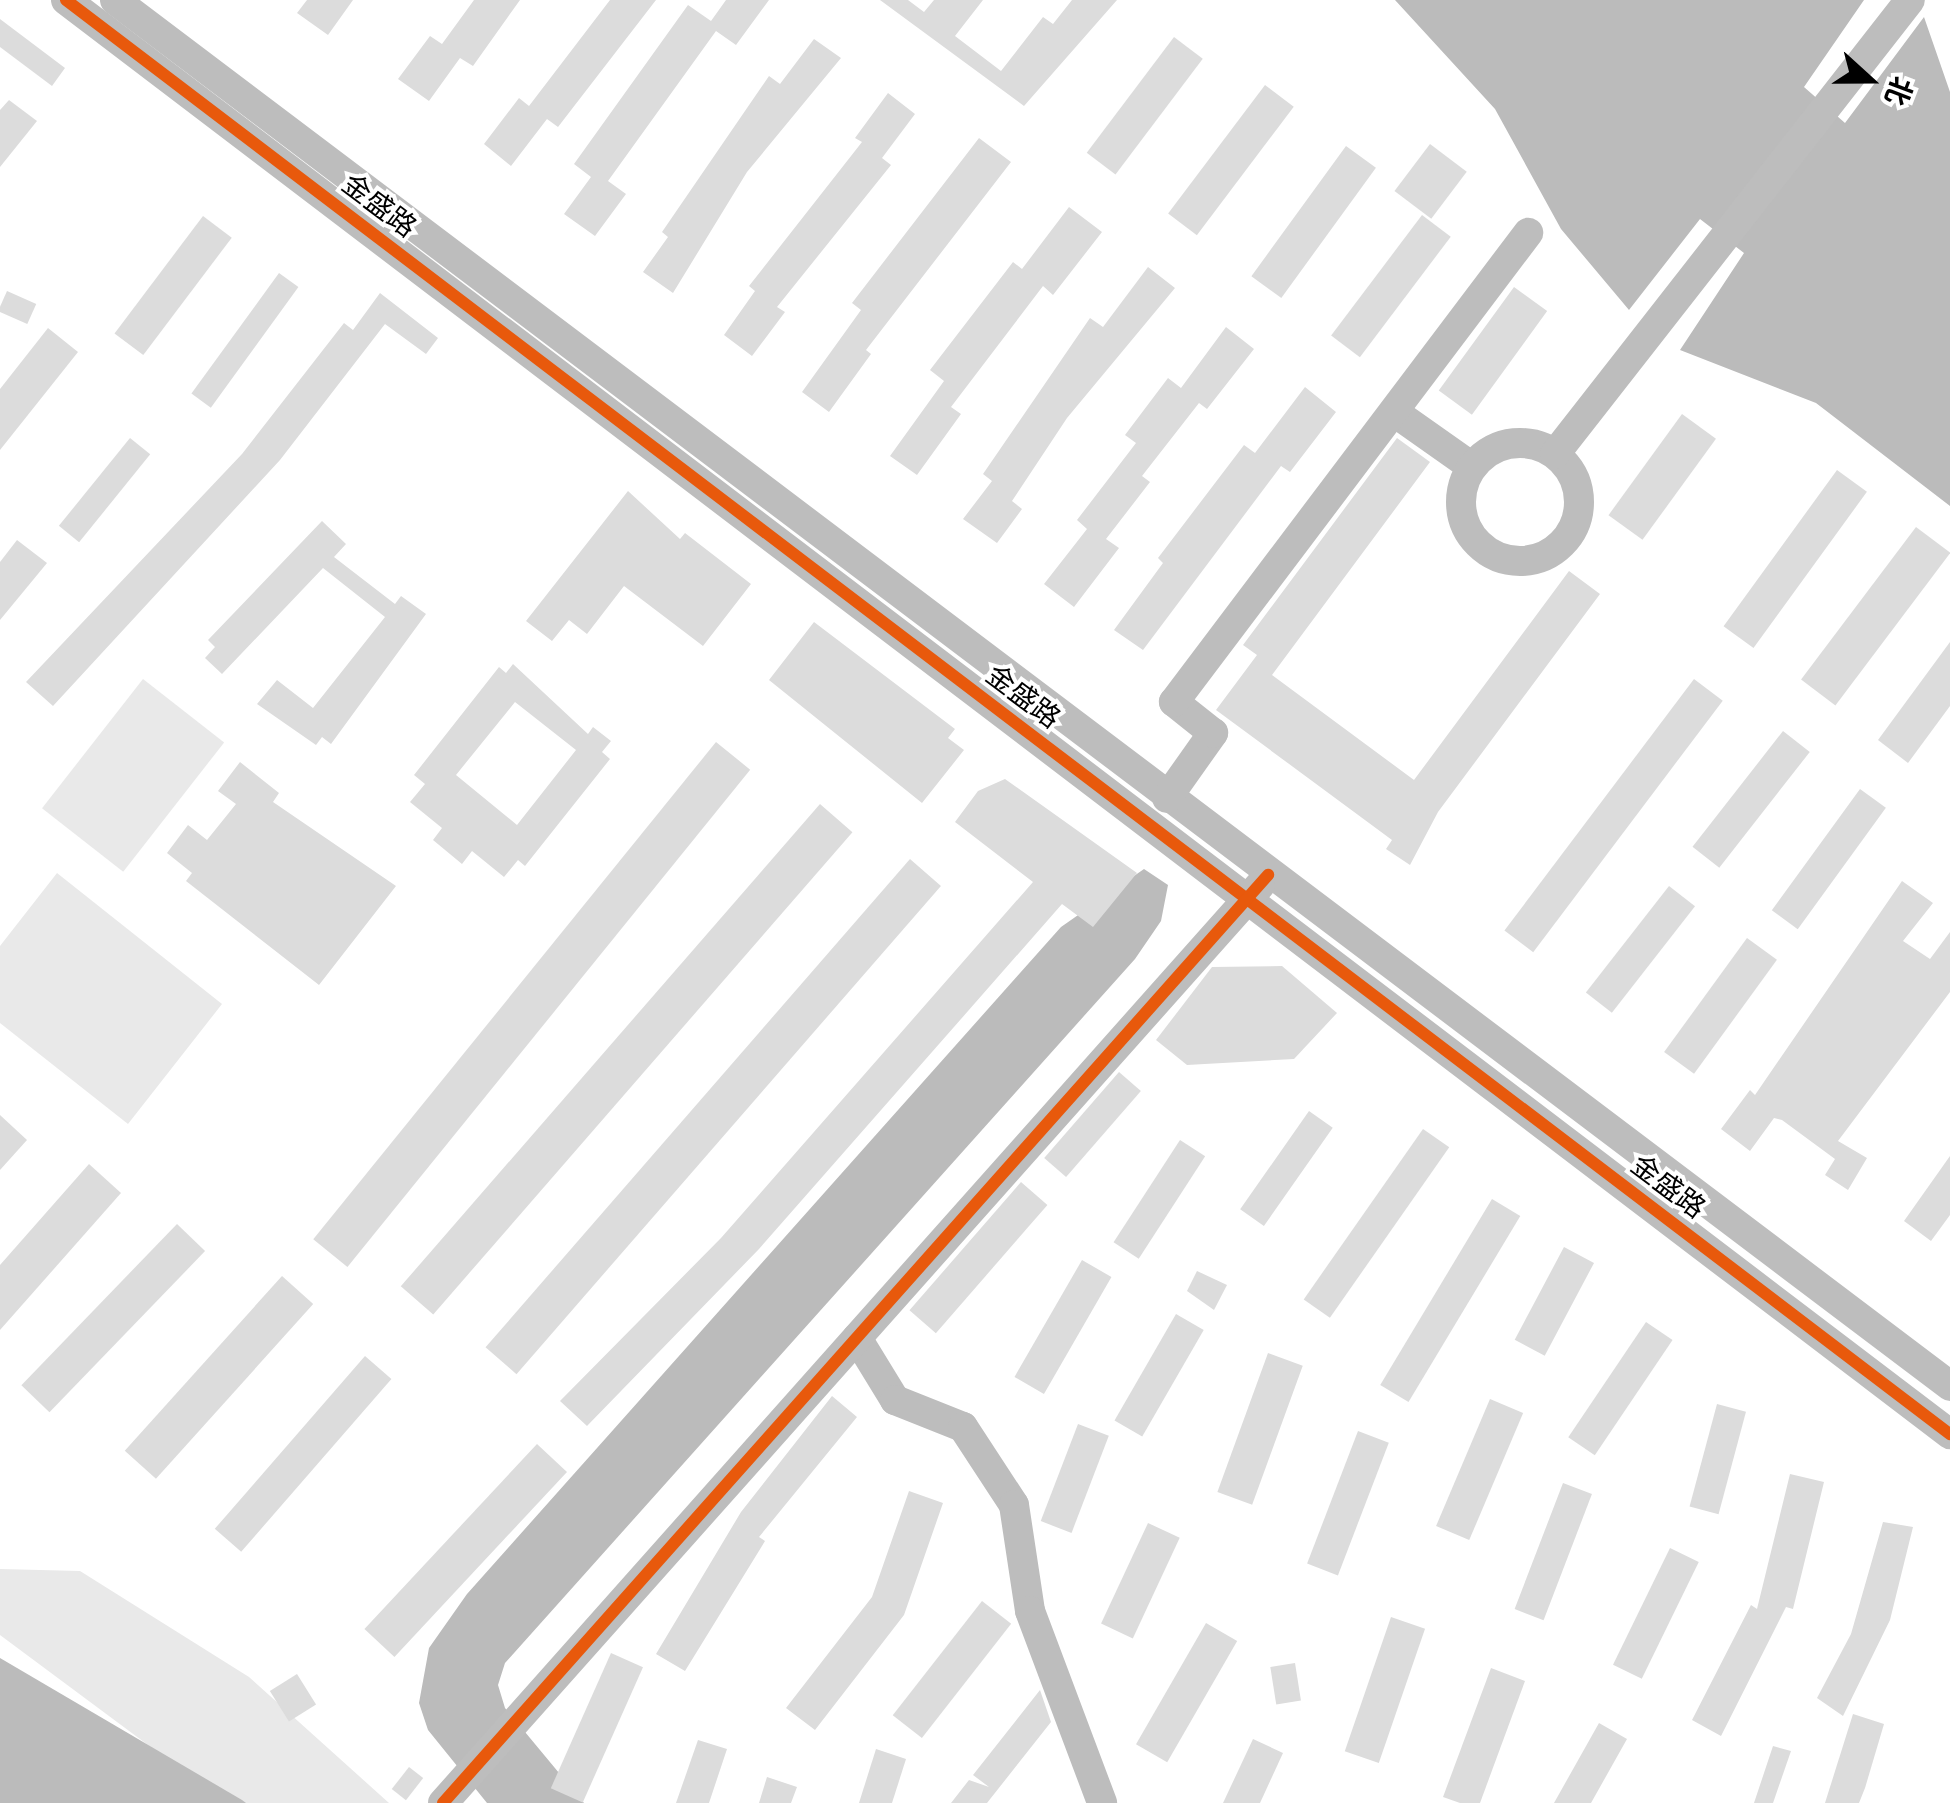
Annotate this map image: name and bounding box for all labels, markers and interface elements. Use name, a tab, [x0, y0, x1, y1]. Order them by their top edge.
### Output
north arrow	[1820, 30, 1920, 130]
text: 北	[1878, 72, 1919, 110]
street label: 金盛路	[335, 167, 423, 245]
street label: 金盛路	[979, 658, 1067, 736]
street label: 金盛路	[1624, 1148, 1712, 1226]

